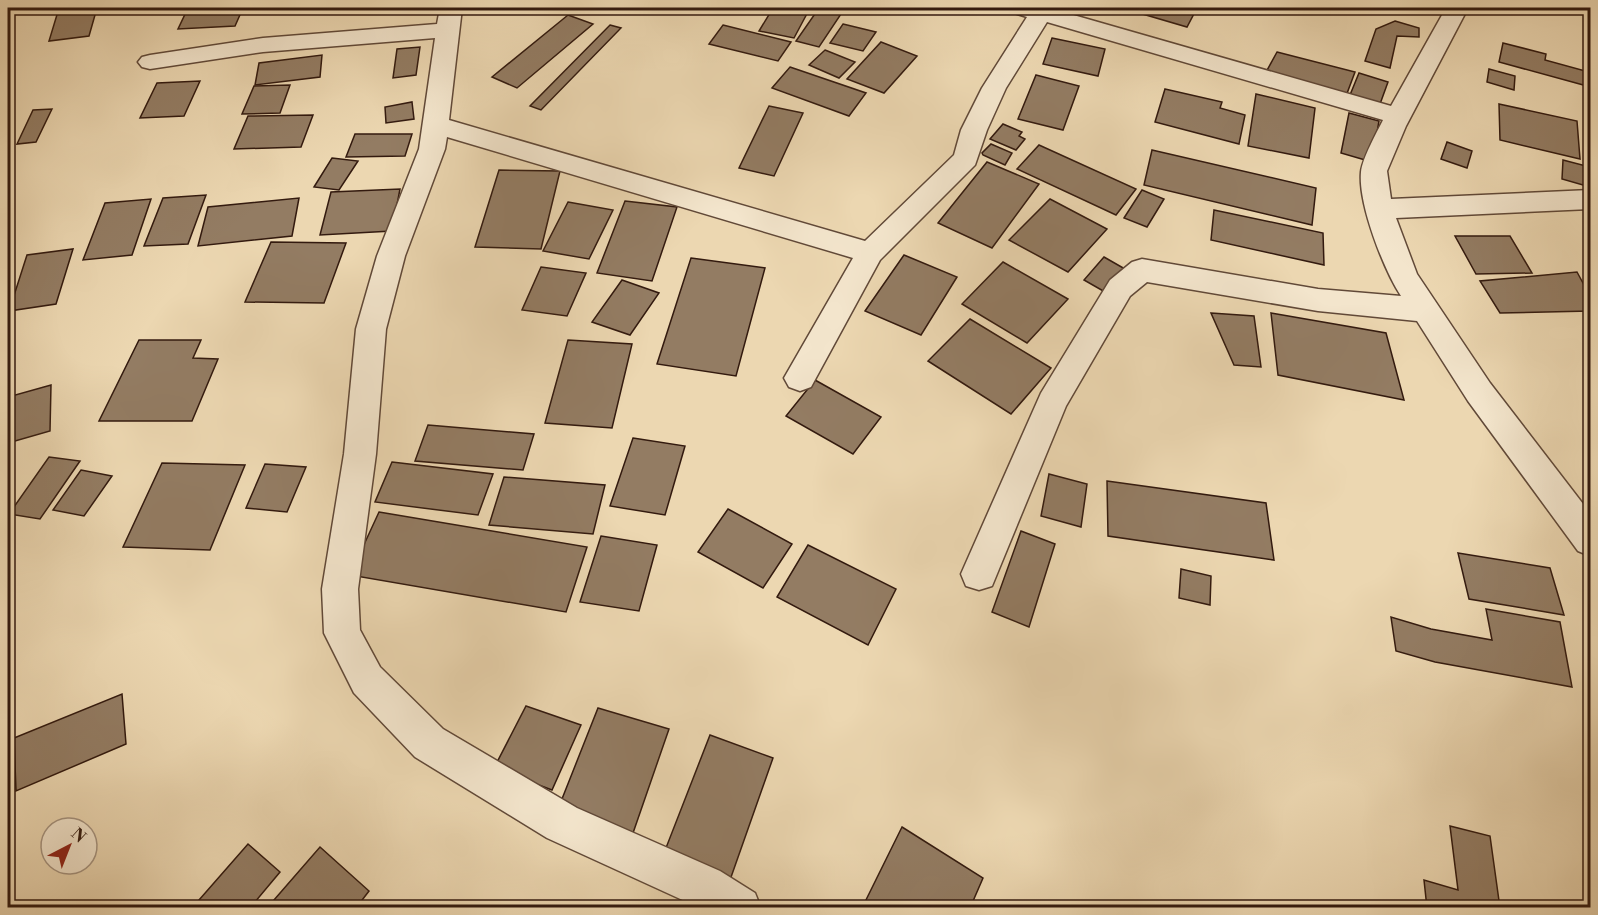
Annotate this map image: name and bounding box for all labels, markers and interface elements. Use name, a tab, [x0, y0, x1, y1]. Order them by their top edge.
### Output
north arrow	[39, 816, 99, 876]
text: N	[67, 824, 90, 847]

